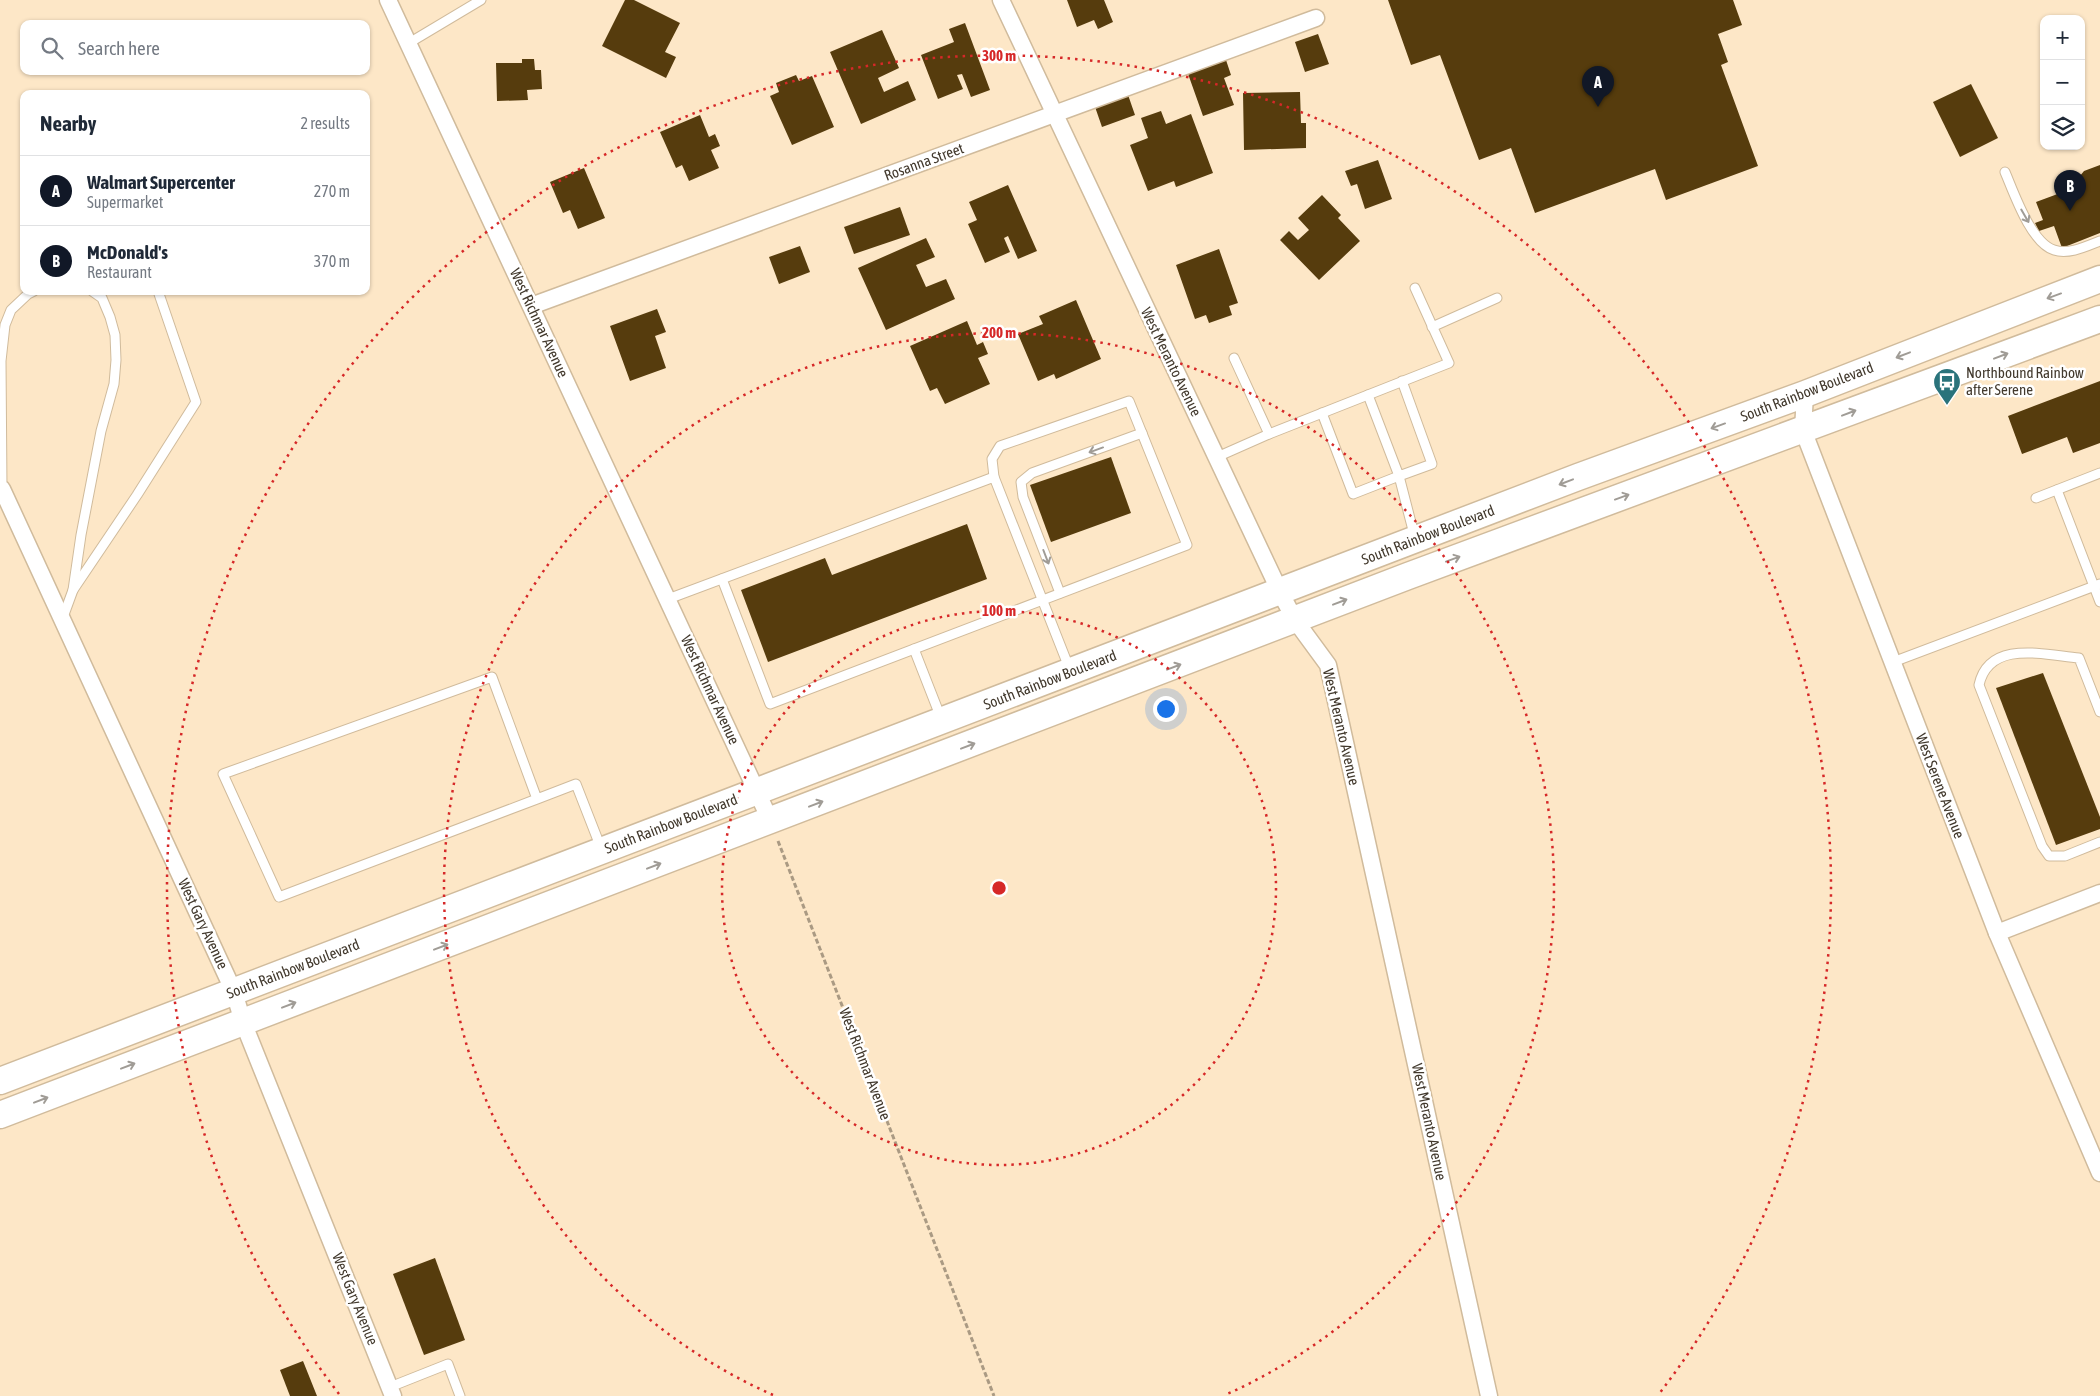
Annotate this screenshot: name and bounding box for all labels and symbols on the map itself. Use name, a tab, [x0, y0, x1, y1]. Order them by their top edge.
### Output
text: 300 m	[982, 47, 1016, 64]
pin: A	[1582, 66, 1614, 107]
street label: Rosanna Street	[882, 139, 966, 184]
pin: B	[2054, 170, 2086, 211]
one-way arrow	[2021, 209, 2031, 223]
street label: West Richmar Avenue	[507, 266, 572, 380]
one-way arrow	[2047, 292, 2062, 301]
street label: West Meranto Avenue	[1138, 305, 1205, 419]
text: 200 m	[982, 324, 1016, 341]
one-way arrow	[1896, 351, 1911, 360]
one-way arrow	[1993, 351, 2008, 360]
street label: South Rainbow Boulevard	[1738, 358, 1876, 425]
place label: Northbound Rainbow after Serene	[1966, 364, 2084, 398]
bus stop icon: Northbound Rainbow after Serene	[1932, 367, 1962, 406]
one-way arrow	[1841, 408, 1856, 417]
one-way arrow	[1711, 422, 1727, 431]
one-way arrow	[1089, 446, 1105, 455]
one-way arrow	[1559, 478, 1574, 487]
one-way arrow	[1614, 492, 1630, 501]
street label: South Rainbow Boulevard	[1359, 501, 1497, 568]
one-way arrow	[1042, 549, 1051, 565]
one-way arrow	[1445, 554, 1461, 563]
one-way arrow	[1332, 597, 1348, 606]
text: 100 m	[982, 602, 1016, 619]
street label: West Richmar Avenue	[678, 633, 743, 747]
street label: South Rainbow Boulevard	[981, 646, 1119, 713]
one-way arrow	[1166, 662, 1181, 671]
street label: West Meranto Avenue	[1320, 667, 1363, 787]
your location	[1153, 696, 1179, 722]
street label: West Serene Avenue	[1913, 731, 1968, 841]
one-way arrow	[960, 741, 975, 750]
street label: South Rainbow Boulevard	[602, 790, 740, 857]
one-way arrow	[808, 799, 823, 808]
one-way arrow	[646, 861, 662, 870]
street label: West Gary Avenue	[175, 876, 232, 972]
centre of rings	[990, 879, 1008, 897]
street label: South Rainbow Boulevard	[224, 935, 362, 1002]
one-way arrow	[433, 942, 448, 951]
one-way arrow	[281, 1000, 296, 1009]
street label: West Richmar Avenue	[836, 1005, 895, 1122]
one-way arrow	[120, 1061, 135, 1071]
street label: West Meranto Avenue	[1409, 1062, 1450, 1182]
one-way arrow	[33, 1095, 48, 1104]
street label: West Gary Avenue	[329, 1250, 382, 1348]

